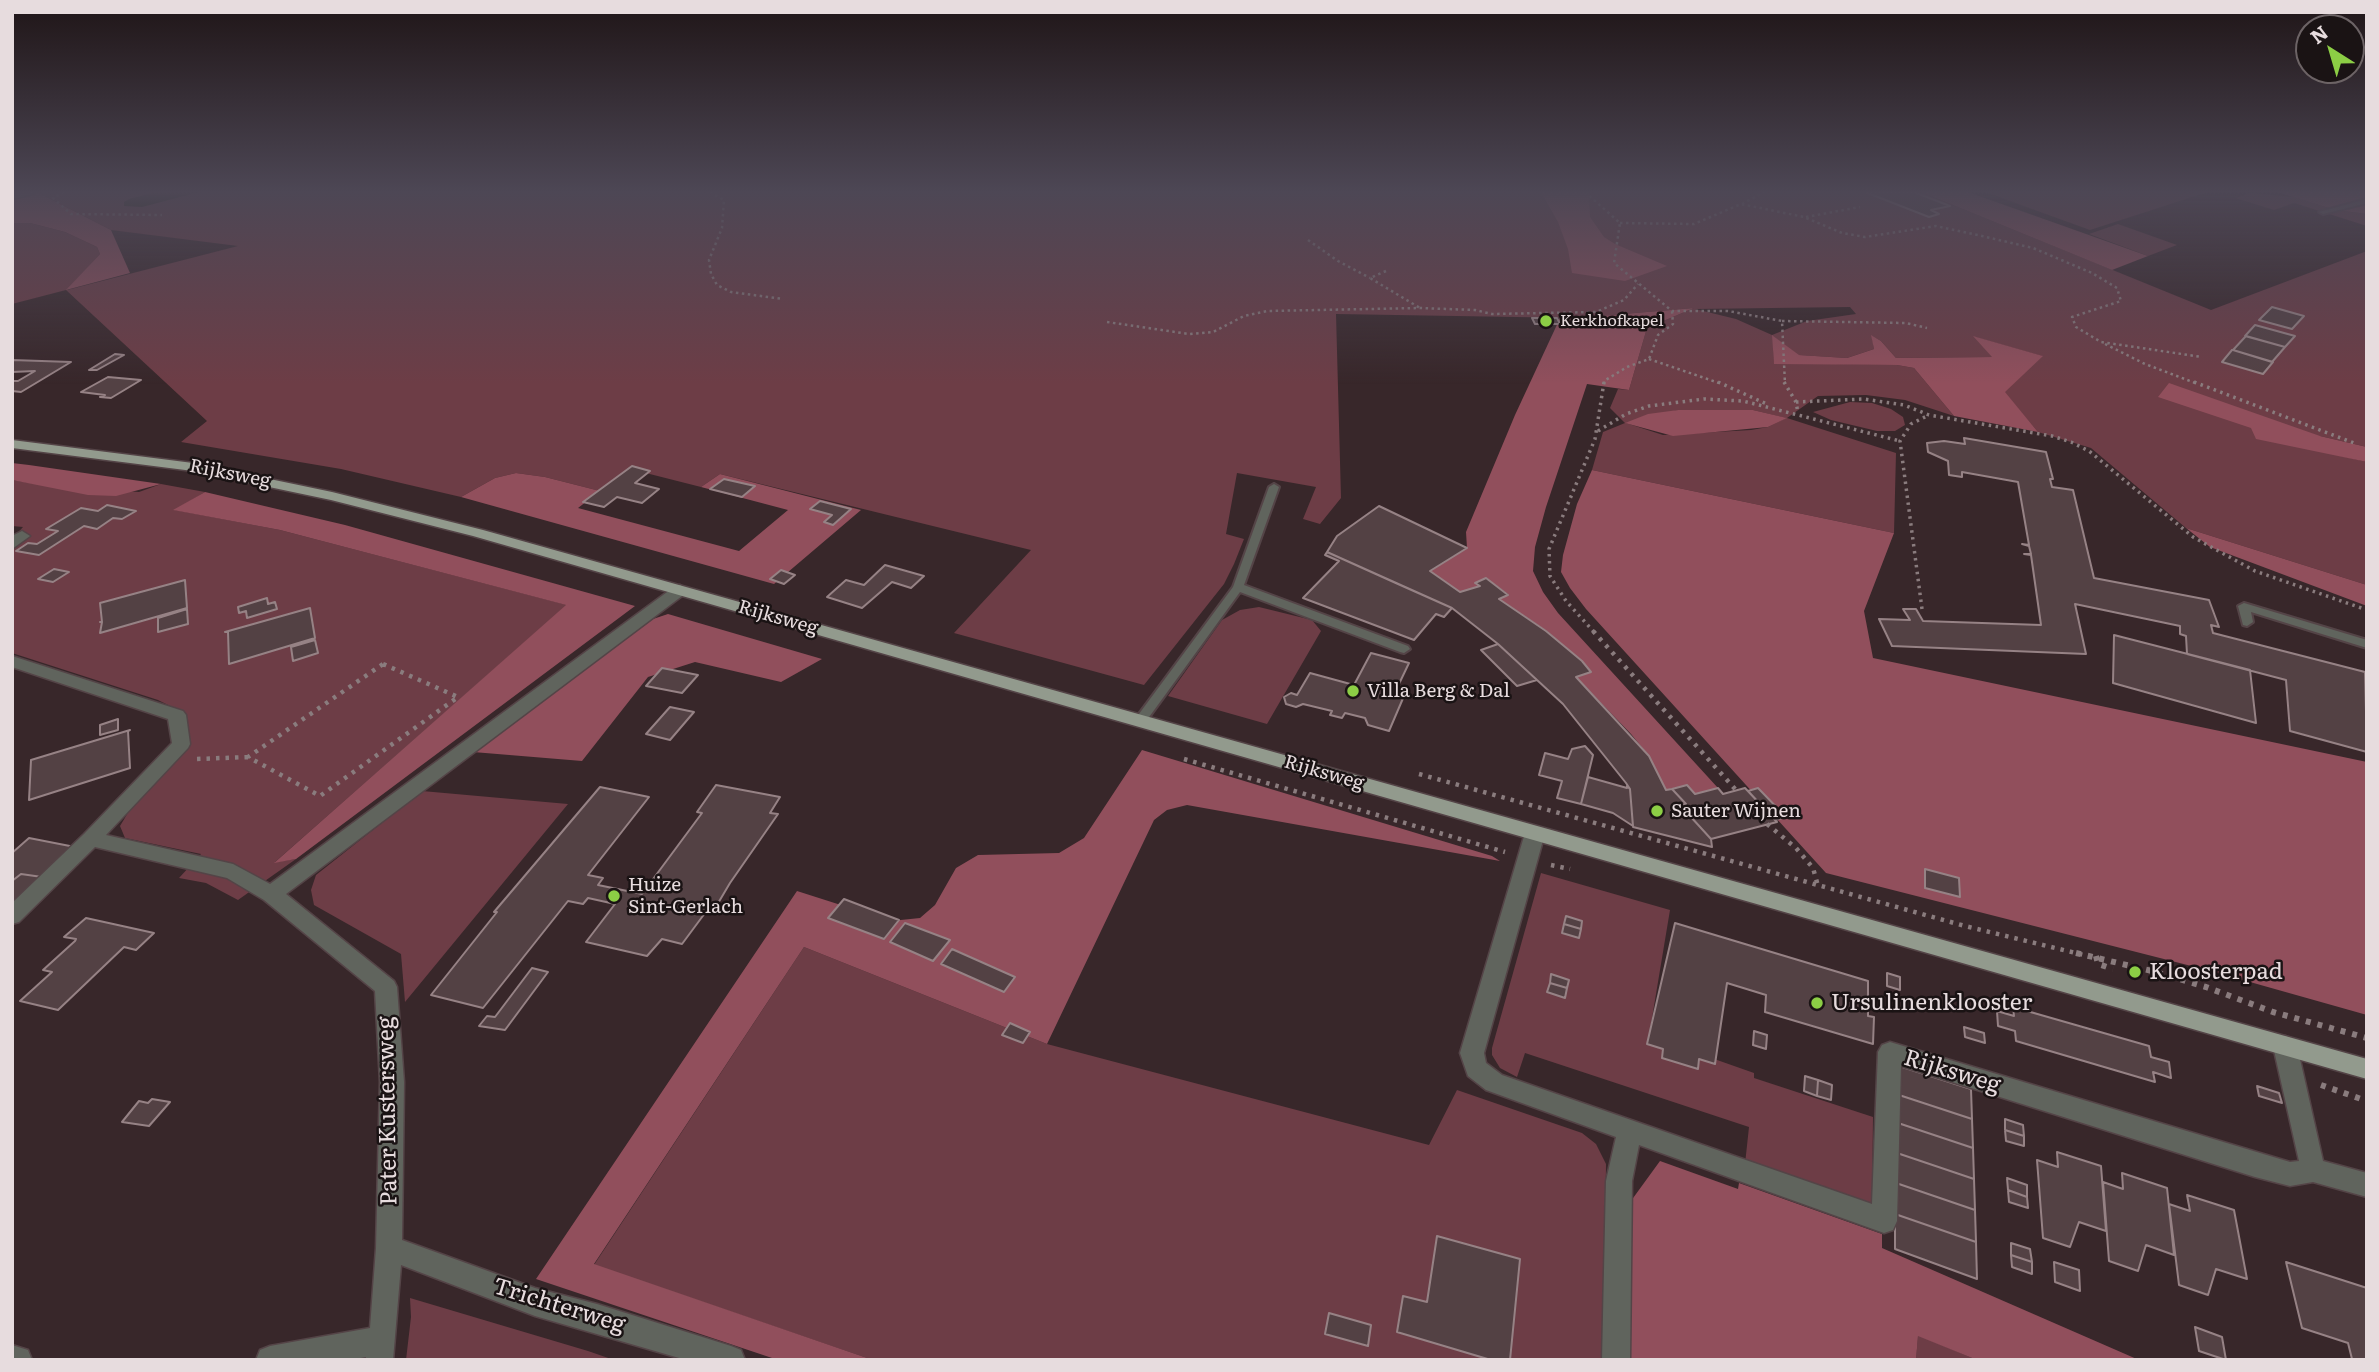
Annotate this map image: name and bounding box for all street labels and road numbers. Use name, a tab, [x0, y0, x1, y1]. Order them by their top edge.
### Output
street label: Rijksweg	[187, 455, 273, 493]
street label: Rijksweg	[735, 596, 821, 640]
street label: Rijksweg	[1281, 751, 1367, 795]
street label: Pater Kustersweg	[373, 1016, 403, 1206]
street label: Rijksweg	[1900, 1044, 2004, 1100]
street label: Trichterweg	[490, 1273, 628, 1339]

